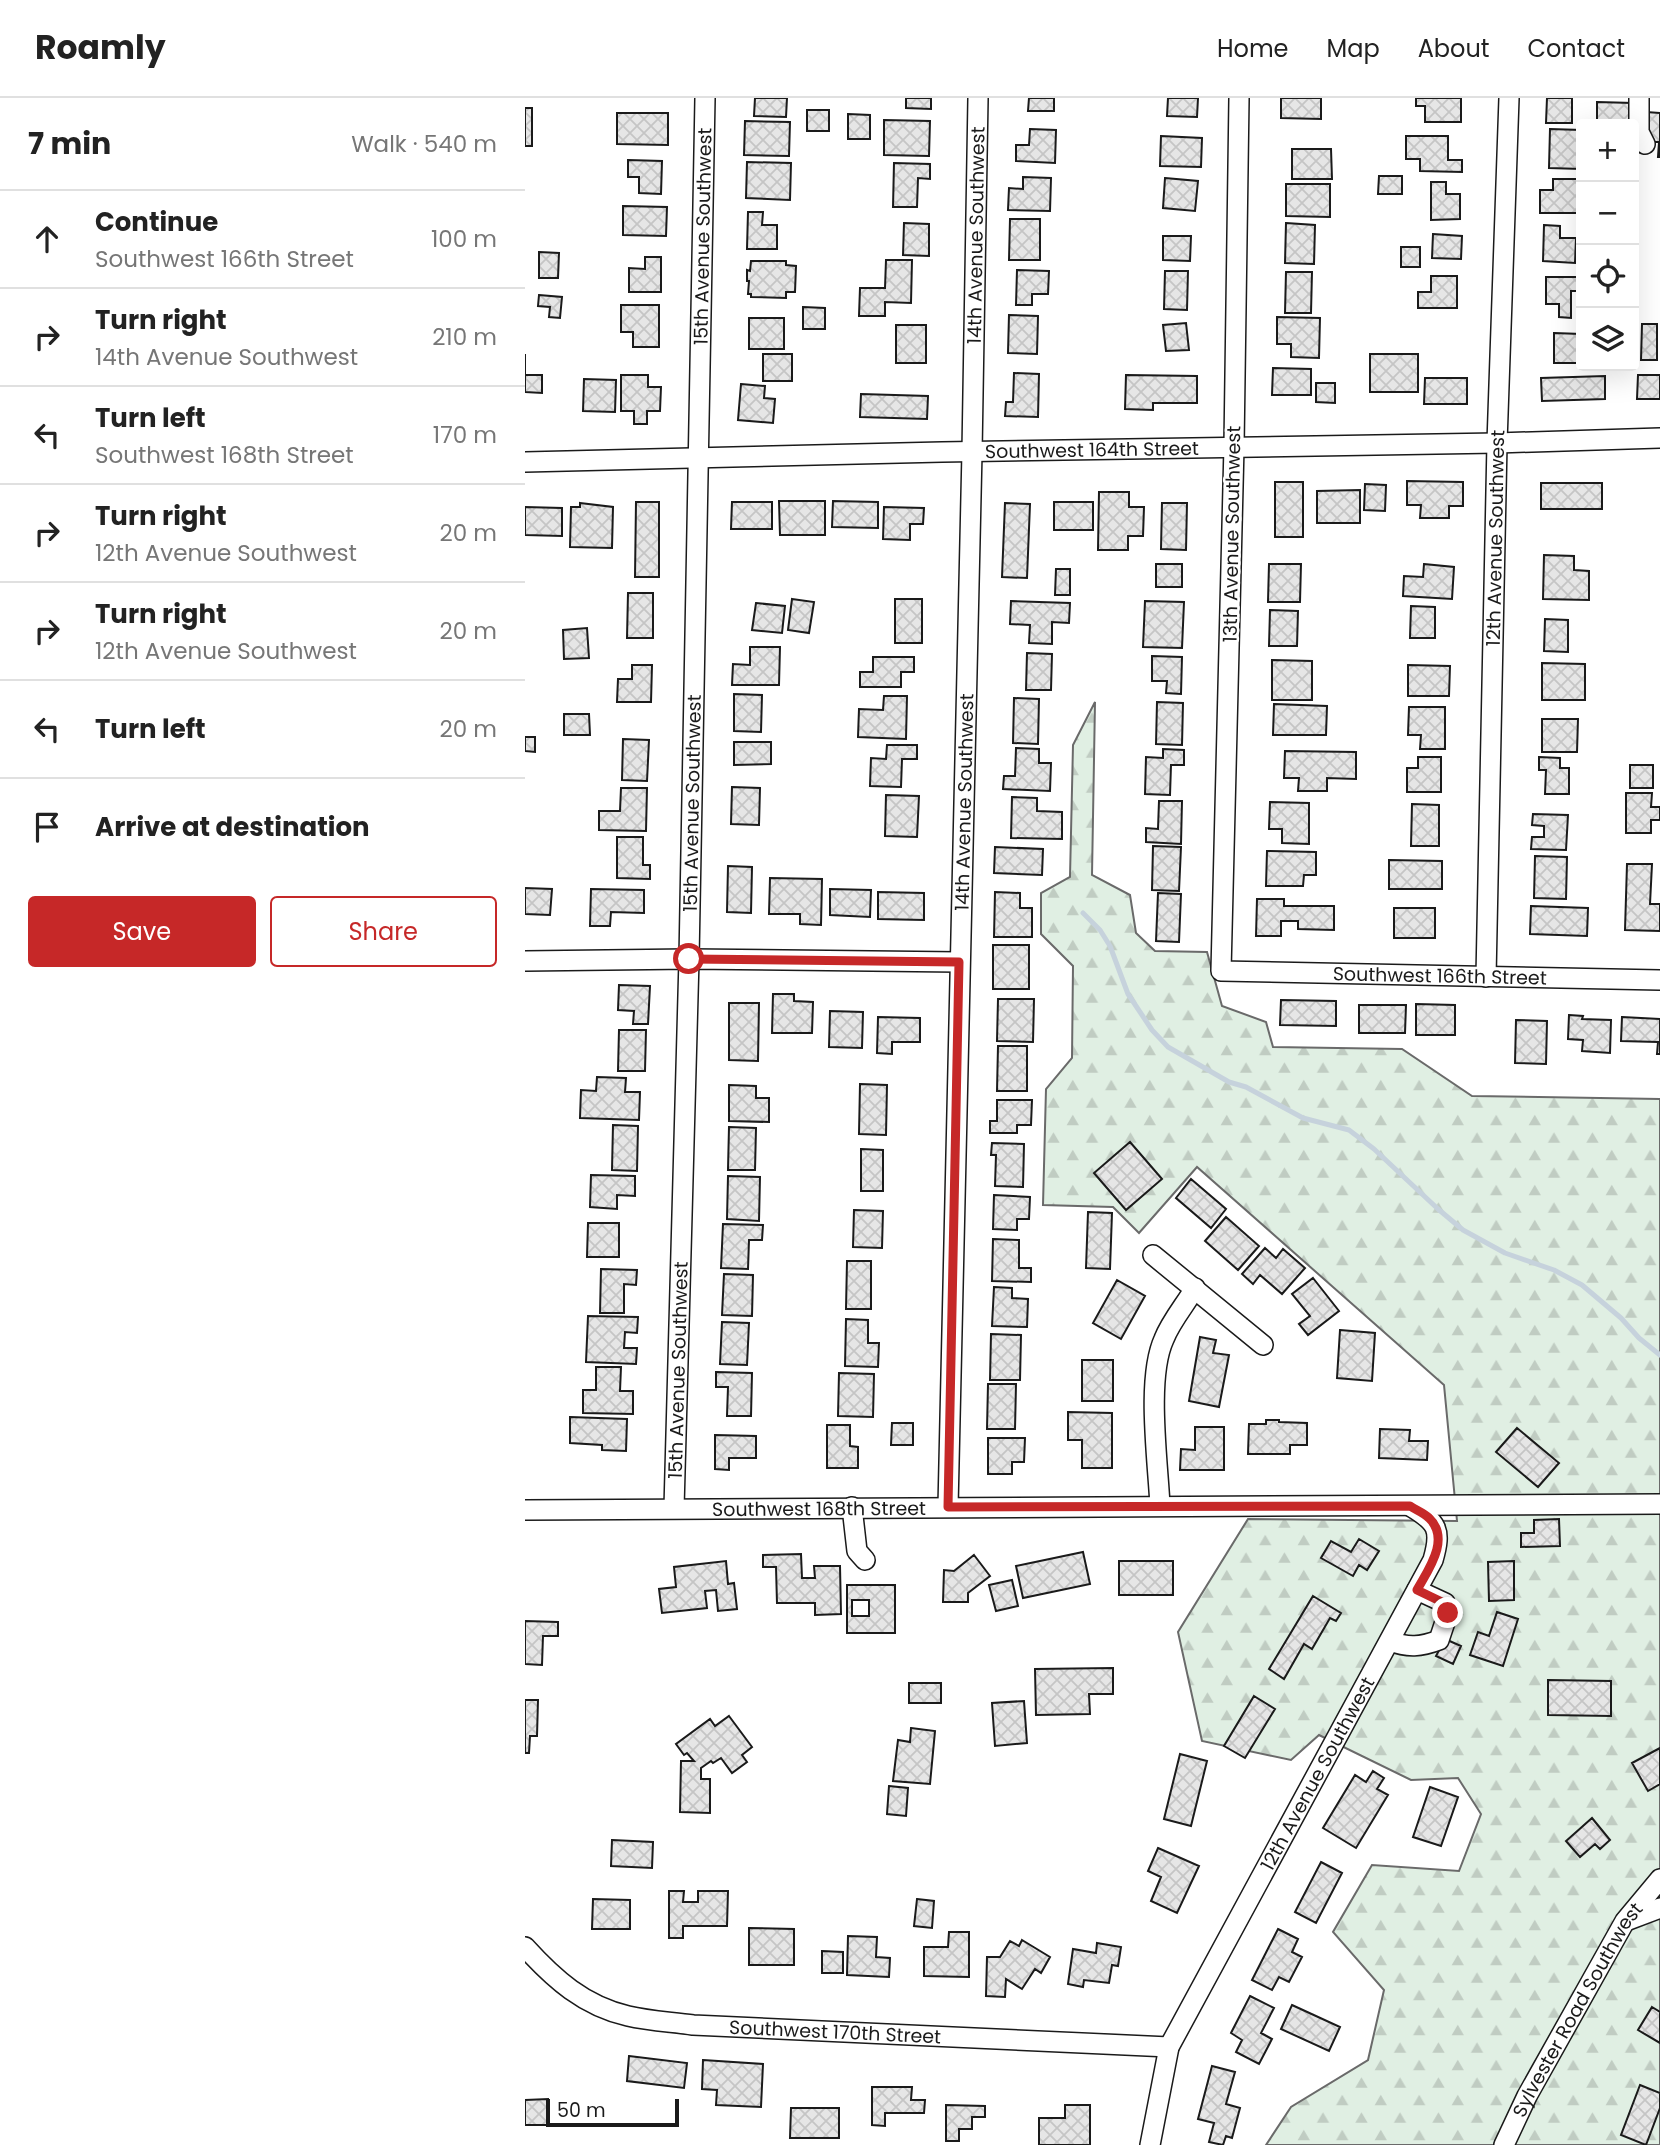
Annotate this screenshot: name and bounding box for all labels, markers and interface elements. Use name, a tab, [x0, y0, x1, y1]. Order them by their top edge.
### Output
text: Roamly	[35, 24, 165, 71]
text: Home	[1217, 32, 1289, 65]
text: Map	[1327, 32, 1380, 65]
text: About	[1418, 32, 1489, 65]
text: Contact	[1527, 32, 1625, 65]
map controls	[1576, 119, 1639, 371]
button: +	[1576, 119, 1639, 182]
text: 7 min	[28, 122, 111, 165]
street label: 14th Avenue Southwest	[960, 126, 991, 344]
street label: 15th Avenue Southwest	[687, 127, 718, 345]
text: Walk · 540 m	[351, 128, 497, 160]
button: −	[1576, 182, 1639, 245]
text: Continue	[95, 204, 218, 240]
icon: ahead	[28, 220, 66, 258]
text: 100 m	[431, 223, 497, 255]
text: Southwest 166th Street	[95, 243, 354, 275]
button: locate	[1576, 245, 1639, 308]
text: Turn right	[95, 302, 227, 338]
button: layers	[1576, 308, 1639, 371]
icon: right	[28, 318, 66, 356]
text: 210 m	[432, 321, 497, 353]
text: 14th Avenue Southwest	[95, 341, 358, 373]
text: Turn left	[95, 400, 206, 436]
icon: left	[28, 416, 66, 454]
text: 170 m	[433, 419, 497, 451]
street label: 13th Avenue Southwest	[1217, 425, 1247, 643]
street label: 12th Avenue Southwest	[1479, 429, 1511, 647]
street label: Southwest 164th Street	[985, 434, 1199, 465]
text: Southwest 168th Street	[95, 439, 354, 471]
text: Turn right	[95, 498, 227, 534]
icon: right	[28, 514, 66, 552]
text: 20 m	[439, 517, 497, 549]
text: 12th Avenue Southwest	[95, 537, 357, 569]
text: Turn right	[95, 596, 227, 632]
icon: right	[28, 612, 66, 650]
text: 20 m	[439, 615, 497, 647]
text: 12th Avenue Southwest	[95, 635, 357, 667]
street label: 14th Avenue Southwest	[948, 693, 980, 911]
street label: 15th Avenue Southwest	[676, 694, 707, 912]
icon: left	[28, 710, 66, 748]
text: Turn left	[95, 711, 206, 747]
text: 20 m	[439, 713, 497, 745]
icon: arrive	[28, 808, 66, 846]
text: Arrive at destination	[95, 809, 370, 845]
button: Save	[28, 896, 256, 967]
button: Share	[270, 896, 497, 967]
route start	[673, 943, 704, 974]
street label: Southwest 166th Street	[1333, 960, 1547, 991]
street label: 15th Avenue Southwest	[661, 1261, 694, 1479]
street label: Southwest 168th Street	[712, 1494, 926, 1523]
route end	[1432, 1597, 1463, 1628]
street label: 12th Avenue Southwest	[1254, 1672, 1381, 1875]
street label: Sylvester Road Southwest	[1506, 1896, 1649, 2121]
street label: Southwest 170th Street	[729, 2013, 942, 2050]
scale bar	[546, 2096, 679, 2128]
text: 50 m	[557, 2097, 606, 2124]

